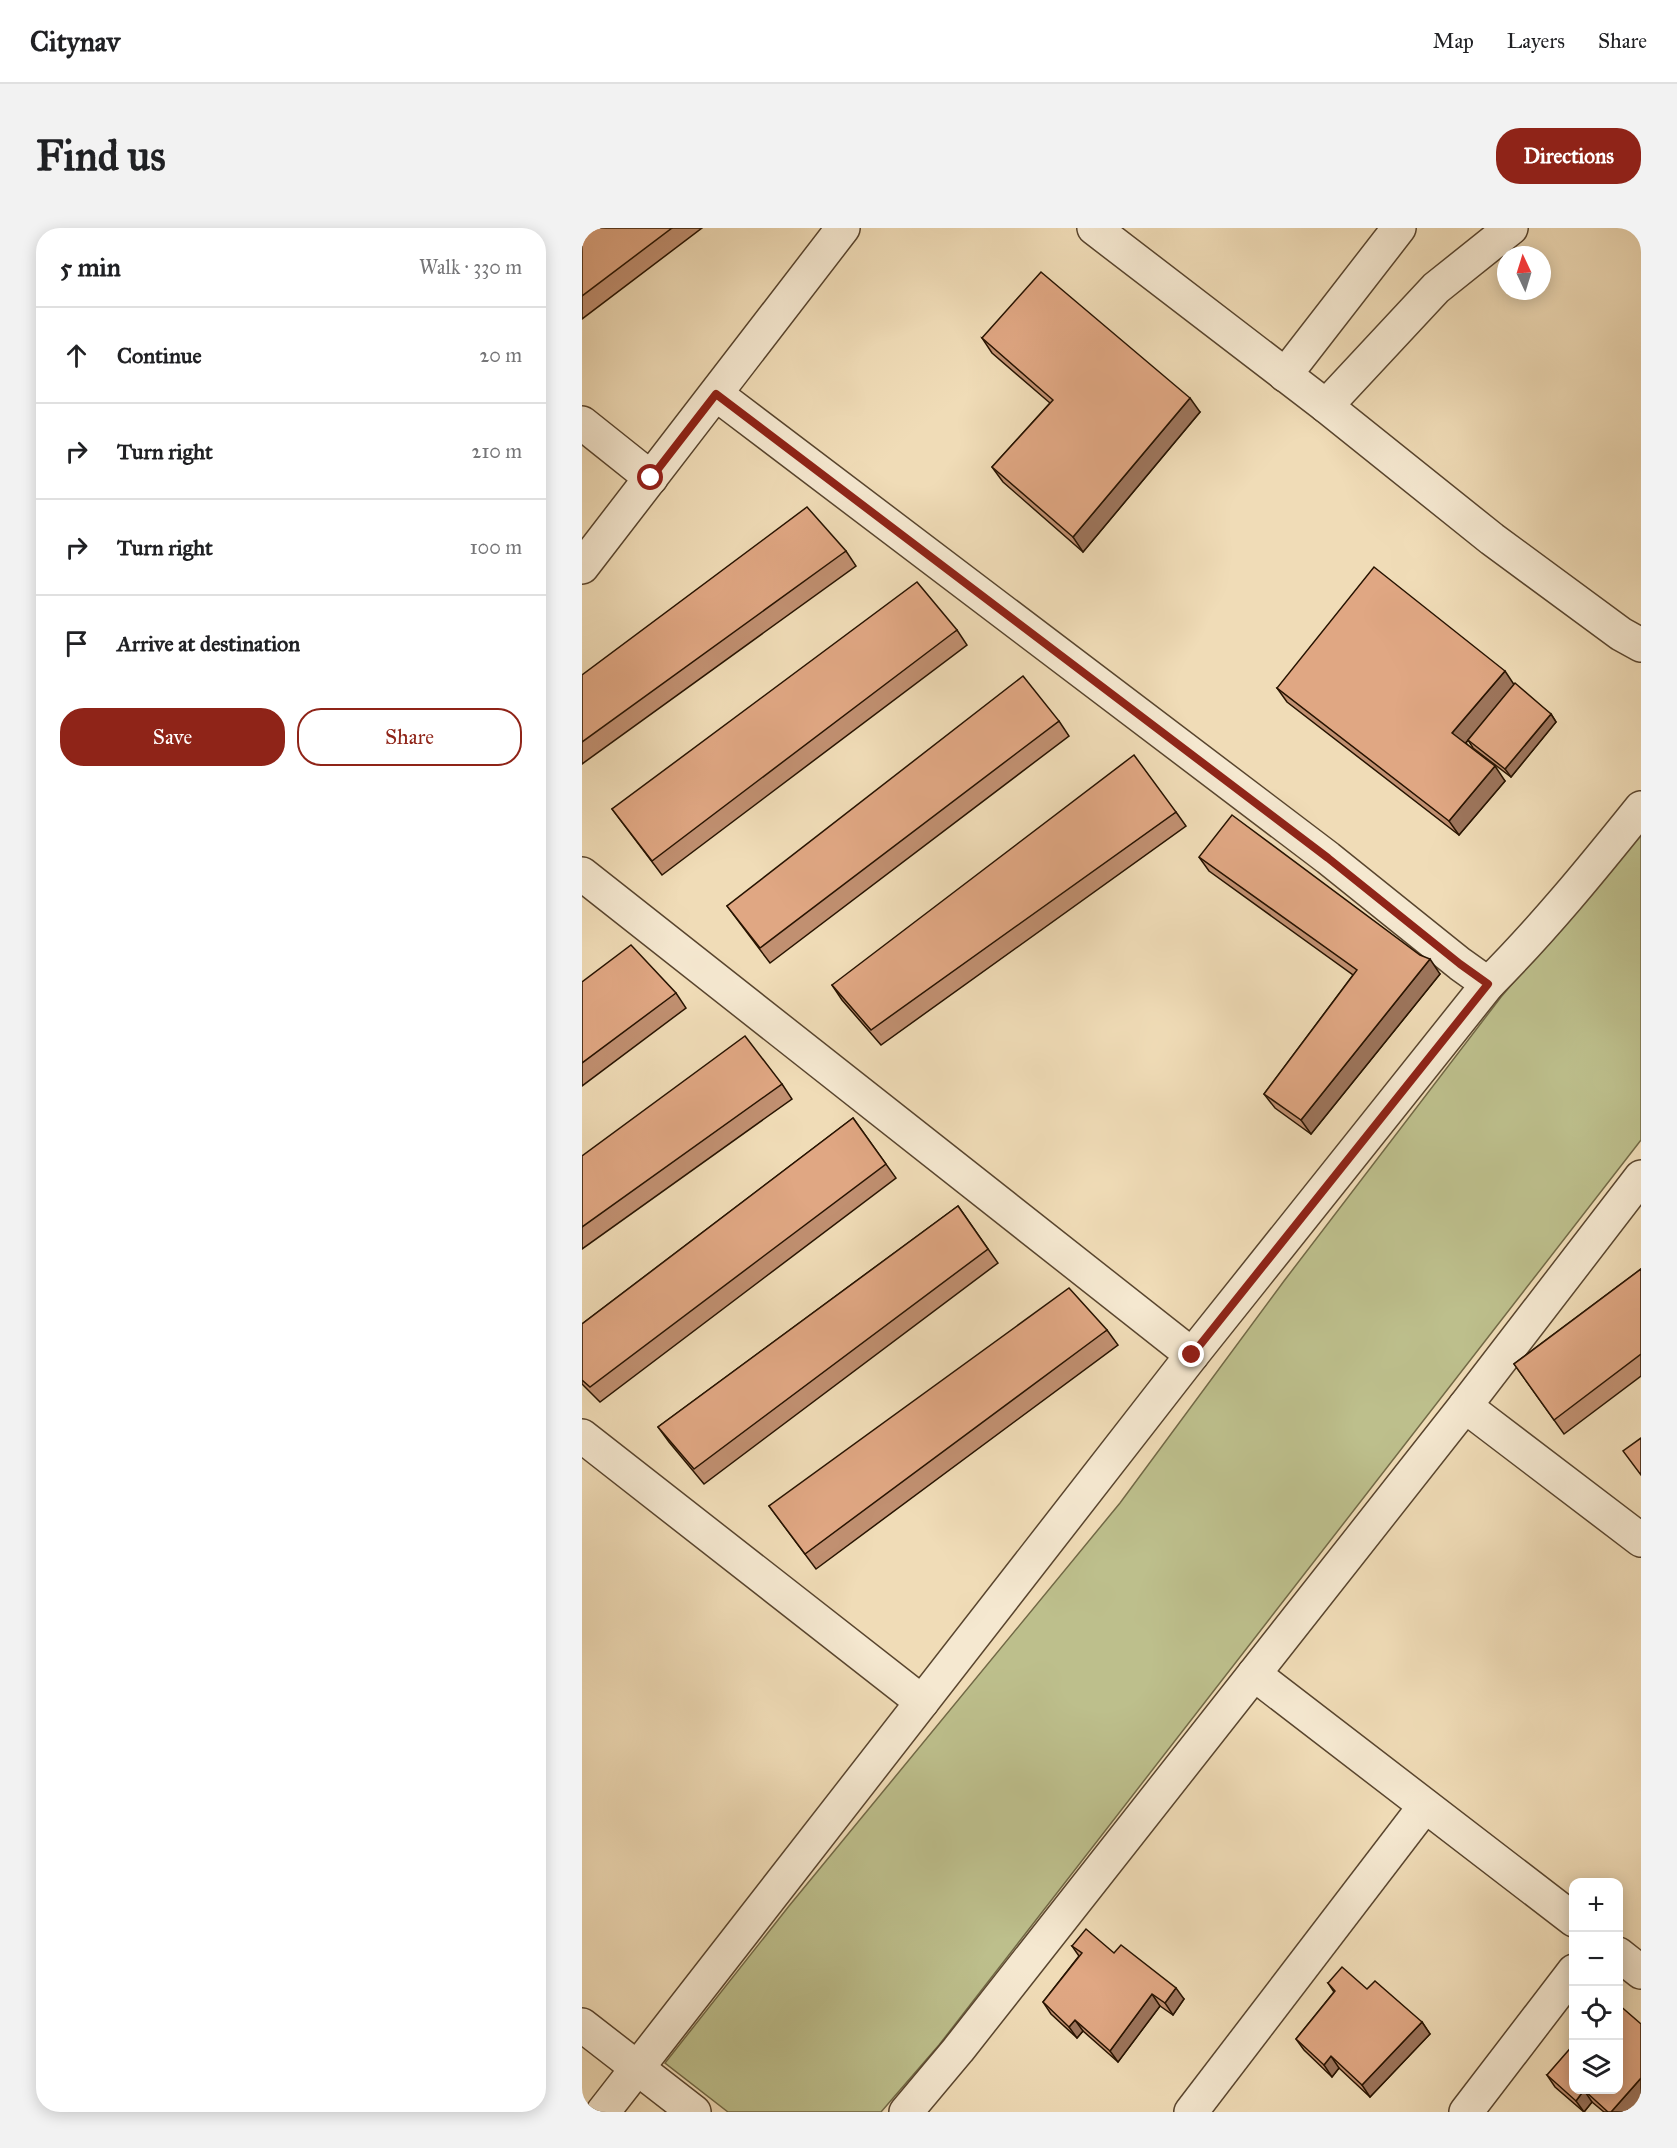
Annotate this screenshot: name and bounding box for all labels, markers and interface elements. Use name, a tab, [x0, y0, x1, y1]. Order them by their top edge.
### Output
text: Citynav	[30, 24, 120, 59]
text: Map	[1433, 28, 1474, 54]
text: Layers	[1507, 28, 1565, 54]
text: Share	[1598, 28, 1647, 54]
button: Directions	[1496, 128, 1641, 184]
text: Find us	[36, 130, 166, 182]
north arrow	[1497, 246, 1551, 300]
text: 5 min	[60, 251, 121, 283]
text: Walk · 330 m	[419, 255, 522, 279]
icon: ahead	[60, 339, 93, 372]
text: Continue	[117, 342, 202, 369]
text: 20 m	[479, 343, 522, 367]
icon: right	[60, 435, 93, 468]
text: Turn right	[117, 438, 213, 465]
text: 210 m	[472, 439, 522, 463]
route start	[637, 464, 663, 490]
icon: right	[60, 531, 93, 564]
text: Turn right	[117, 534, 213, 561]
text: 100 m	[470, 535, 522, 559]
icon: arrive	[60, 627, 93, 660]
text: Arrive at destination	[117, 630, 300, 657]
button: Save	[60, 708, 285, 766]
button: Share	[297, 708, 522, 766]
route end	[1178, 1341, 1204, 1367]
map controls	[1569, 1878, 1623, 2094]
button: +	[1569, 1878, 1623, 1932]
button: −	[1569, 1932, 1623, 1986]
button: locate	[1569, 1986, 1623, 2040]
button: layers	[1569, 2040, 1623, 2094]

